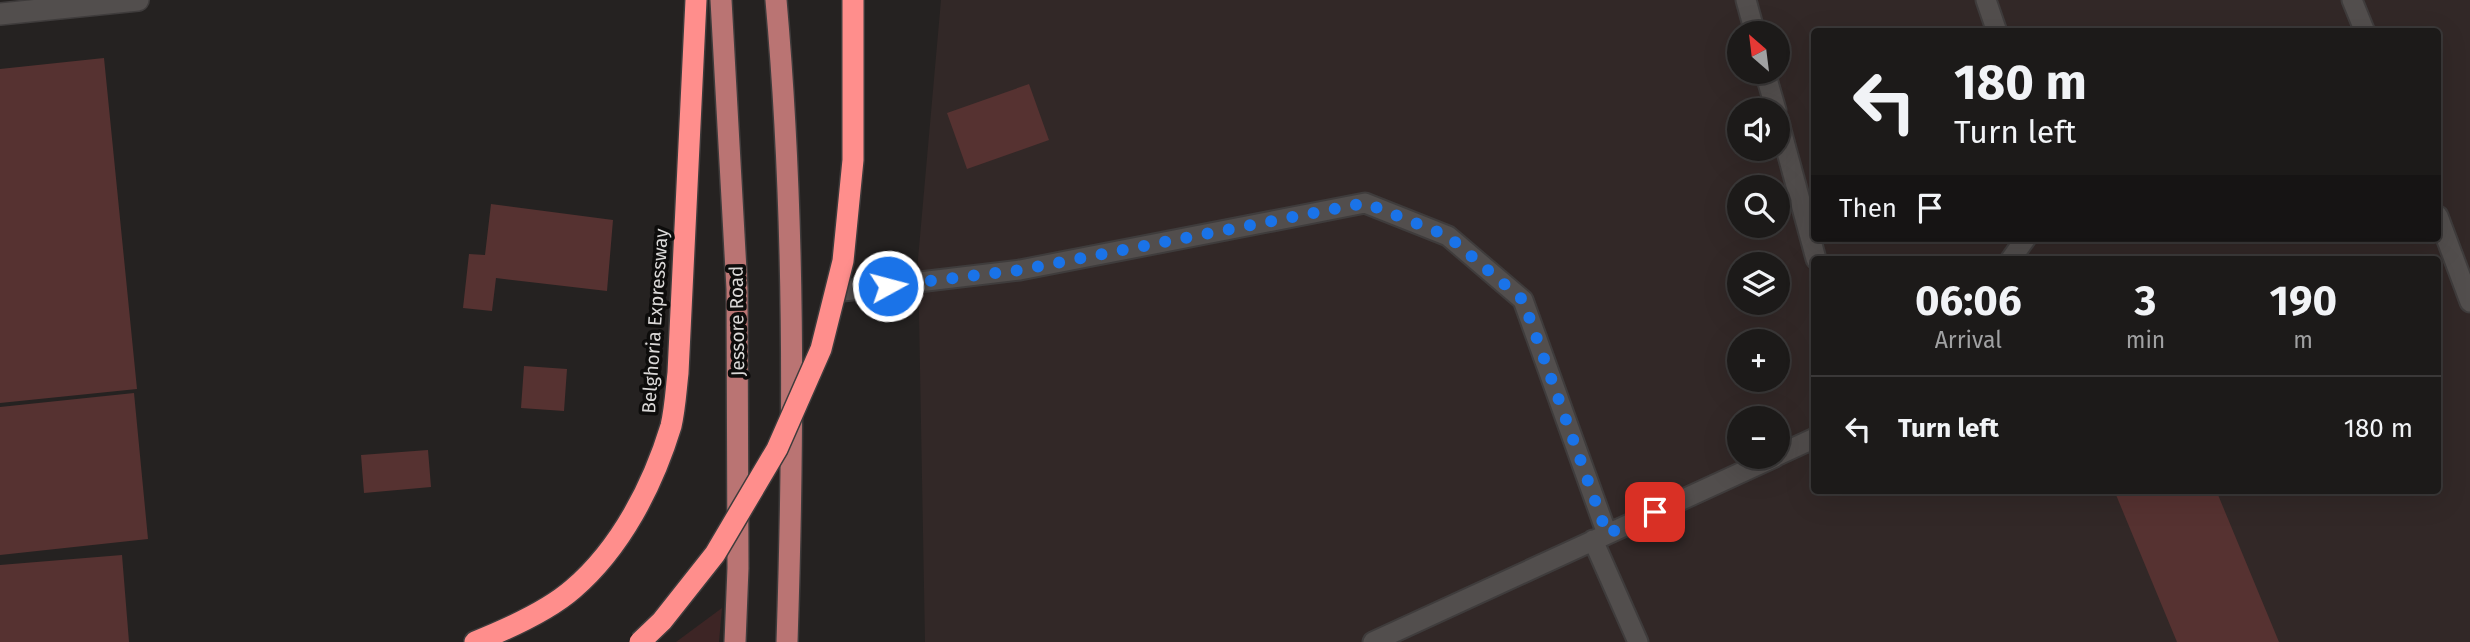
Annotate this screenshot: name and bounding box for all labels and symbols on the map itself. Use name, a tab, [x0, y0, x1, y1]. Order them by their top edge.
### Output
north arrow	[1727, 21, 1790, 84]
street label: Belghoria Expressway	[637, 227, 673, 414]
position arrow	[851, 249, 925, 323]
street label: Jessore Road	[725, 265, 749, 377]
pin	[1625, 482, 1685, 542]

